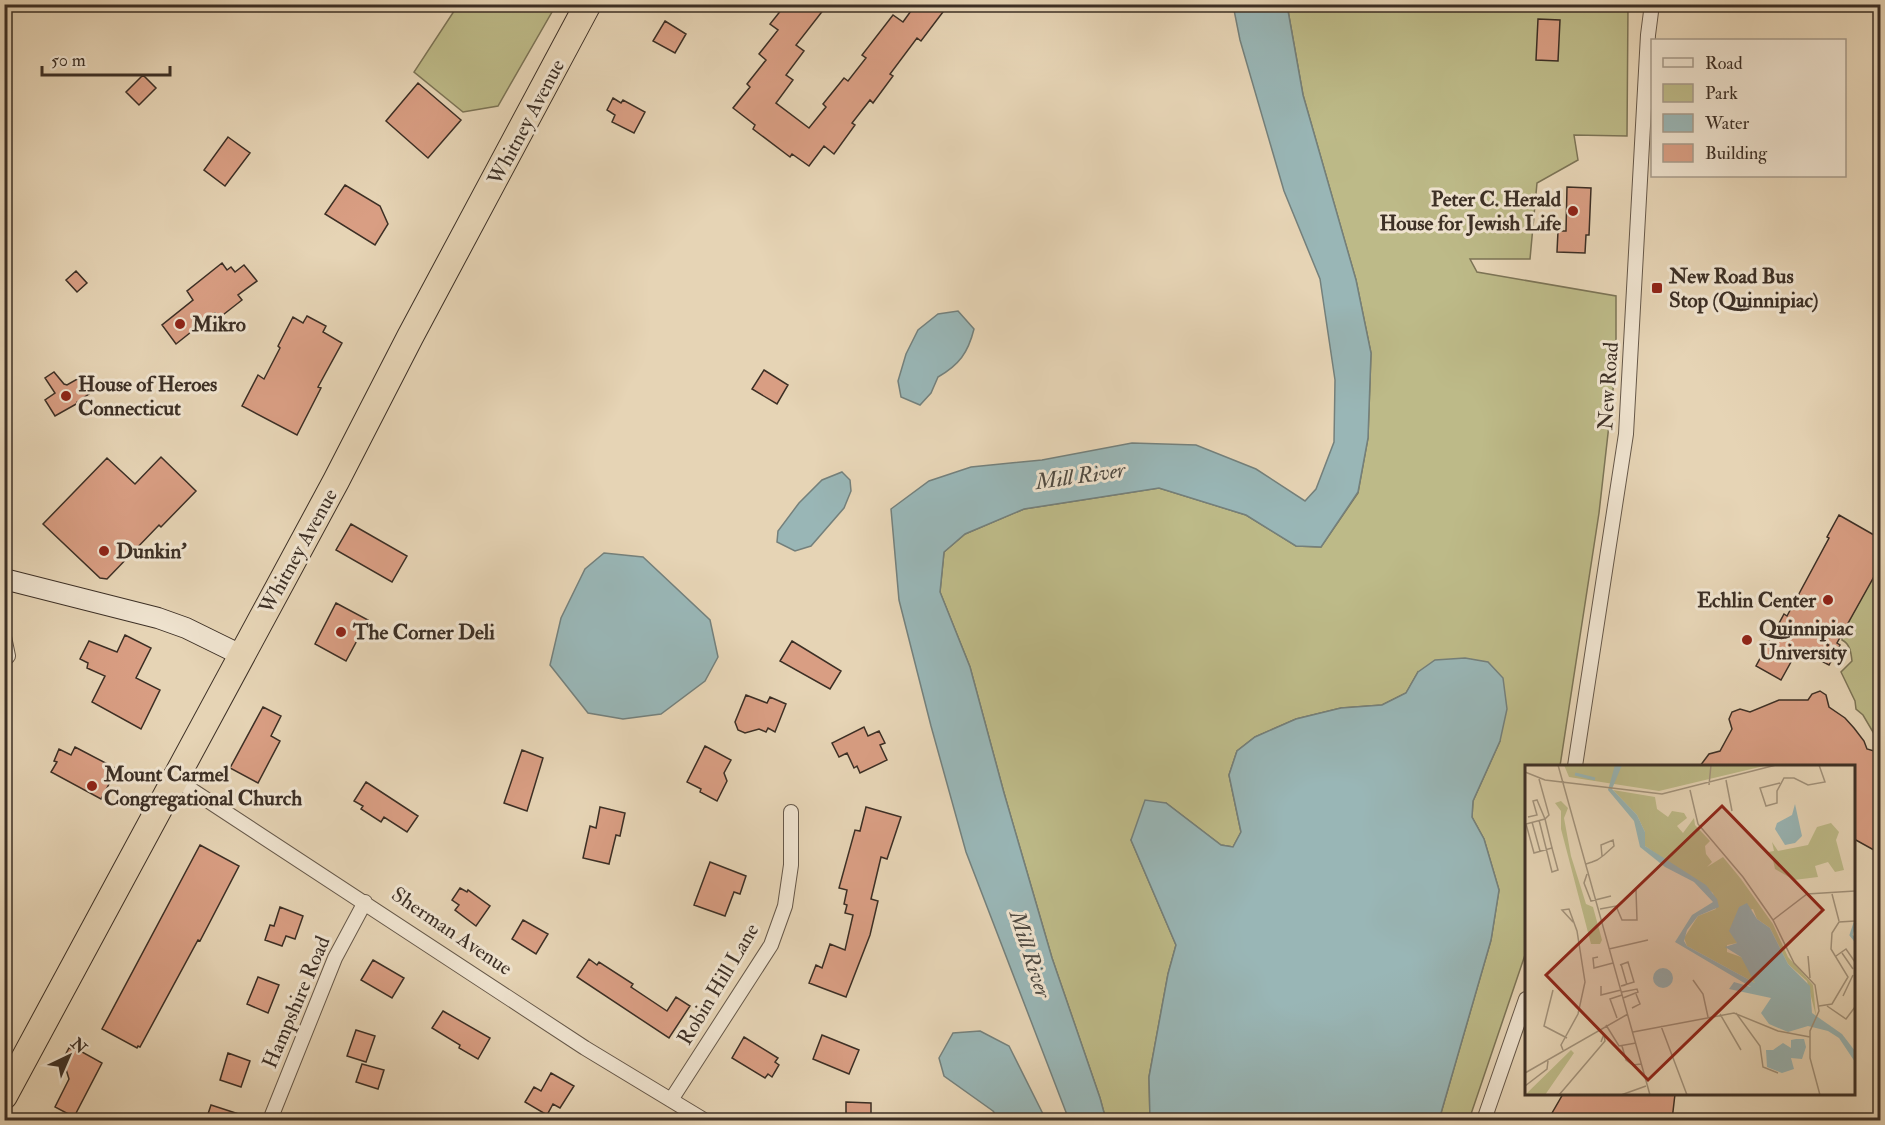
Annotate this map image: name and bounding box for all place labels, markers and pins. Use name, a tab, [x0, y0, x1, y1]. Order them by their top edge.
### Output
place label: Peter C. Herald House for Jewish Life	[1379, 186, 1562, 237]
marker: Peter C. Herald House for Jewish Life	[1566, 204, 1580, 218]
place label: New Road Bus Stop (Quinnipiac)	[1668, 263, 1819, 314]
marker: New Road Bus Stop (Quinnipiac)	[1650, 281, 1664, 295]
place label: Mikro	[191, 311, 246, 338]
marker: Mikro	[173, 317, 187, 331]
place label: House of Heroes Connecticut	[78, 371, 217, 422]
marker: House of Heroes Connecticut	[59, 389, 73, 403]
place label: Dunkin'	[116, 538, 187, 565]
marker: Dunkin'	[97, 544, 111, 558]
place label: Echlin Center	[1697, 587, 1817, 614]
marker: Echlin Center	[1821, 593, 1835, 607]
place label: Quinnipiac University	[1759, 615, 1854, 666]
place label: The Corner Deli	[352, 619, 495, 646]
marker: The Corner Deli	[334, 625, 348, 639]
marker: Quinnipiac University	[1740, 633, 1754, 647]
place label: Mount Carmel Congregational Church	[103, 761, 302, 812]
marker: Mount Carmel Congregational Church	[85, 779, 99, 793]

